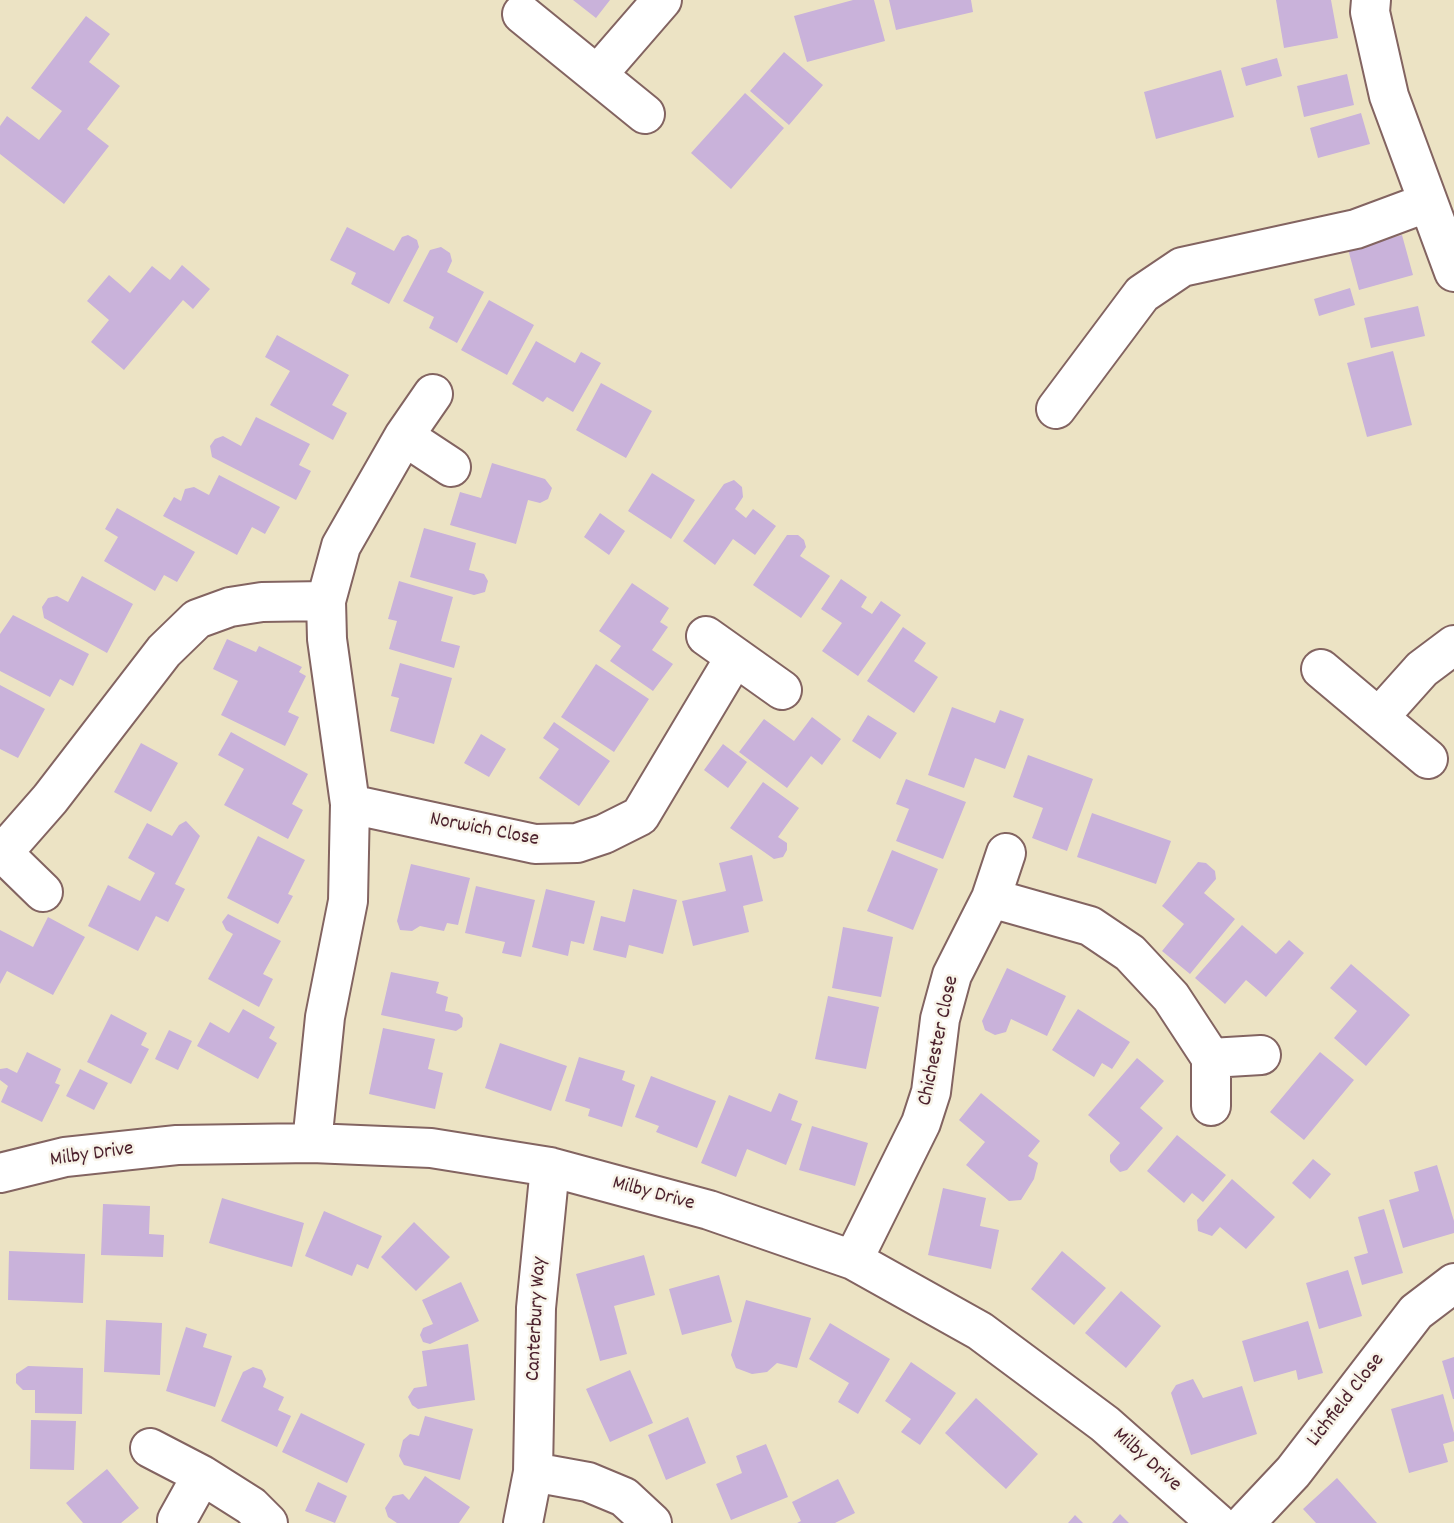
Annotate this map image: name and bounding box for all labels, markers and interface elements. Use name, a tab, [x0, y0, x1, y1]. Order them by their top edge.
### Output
street label: Norwich Close	[427, 808, 541, 854]
street label: Chichester Close	[914, 974, 966, 1108]
street label: Milby Drive	[49, 1138, 135, 1174]
street label: Milby Drive	[609, 1172, 697, 1218]
street label: Canterbury Way	[522, 1256, 554, 1382]
street label: Lichfield Close	[1303, 1349, 1391, 1453]
street label: Milby Drive	[1106, 1424, 1186, 1498]

